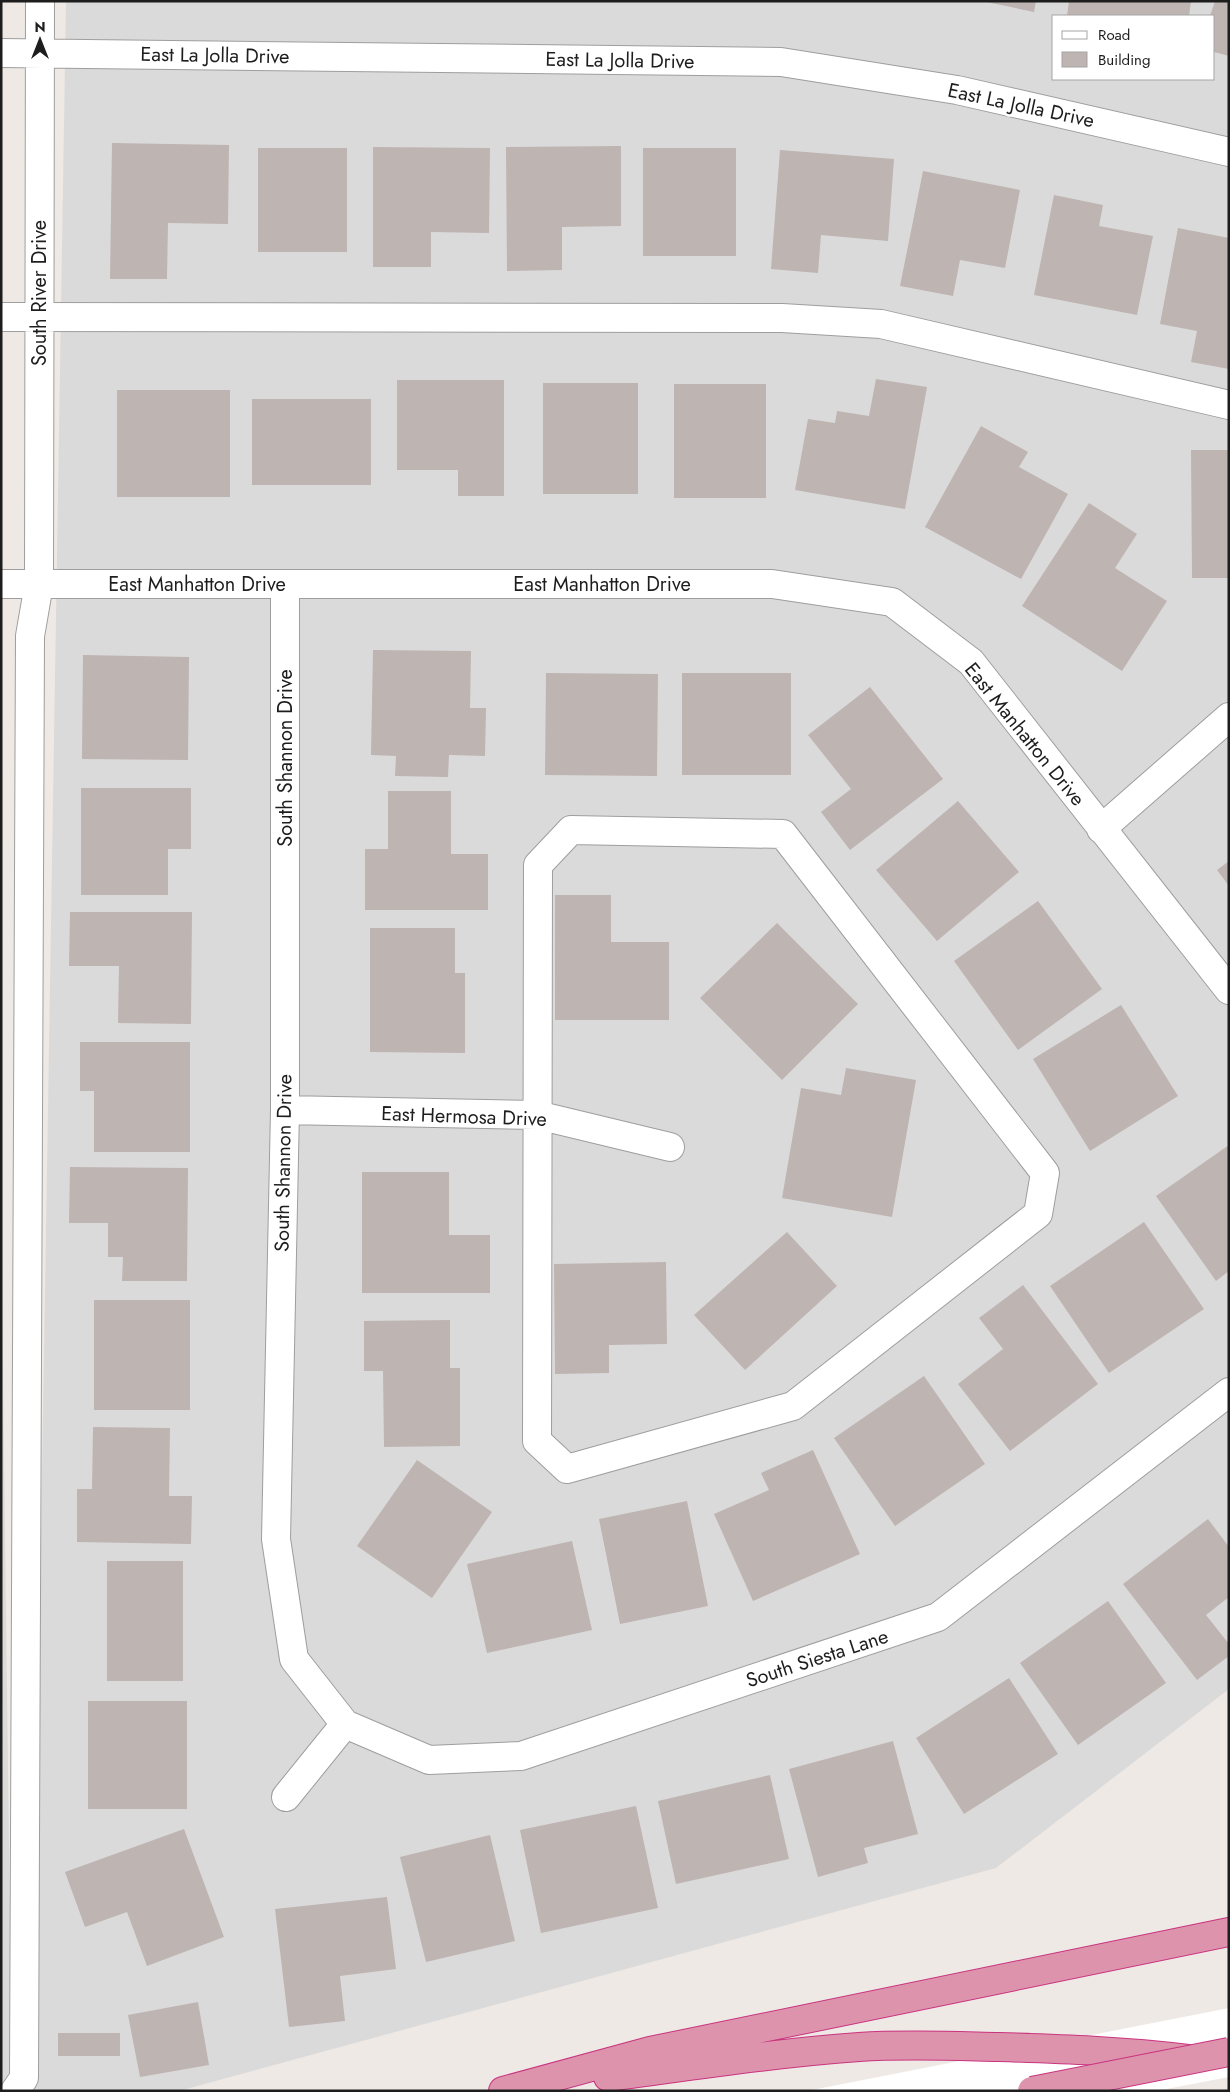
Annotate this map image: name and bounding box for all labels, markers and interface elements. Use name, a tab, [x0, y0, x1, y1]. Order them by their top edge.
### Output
north arrow	[15, 15, 65, 65]
legend	[1052, 15, 1215, 80]
text: N	[34, 17, 46, 37]
text: Road	[1098, 24, 1130, 46]
street label: East La Jolla Drive	[140, 40, 290, 71]
street label: East La Jolla Drive	[545, 45, 695, 76]
text: Building	[1098, 49, 1150, 71]
street label: East La Jolla Drive	[945, 76, 1097, 135]
street label: South River Drive	[25, 220, 54, 366]
street label: East Manhatton Drive	[108, 570, 286, 599]
street label: East Manhatton Drive	[513, 570, 691, 599]
street label: East Manhatton Drive	[958, 656, 1092, 812]
street label: South Shannon Drive	[271, 669, 300, 847]
street label: South Shannon Drive	[267, 1074, 300, 1252]
street label: East Hermosa Drive	[381, 1099, 547, 1134]
street label: South Siesta Lane	[742, 1622, 892, 1695]

